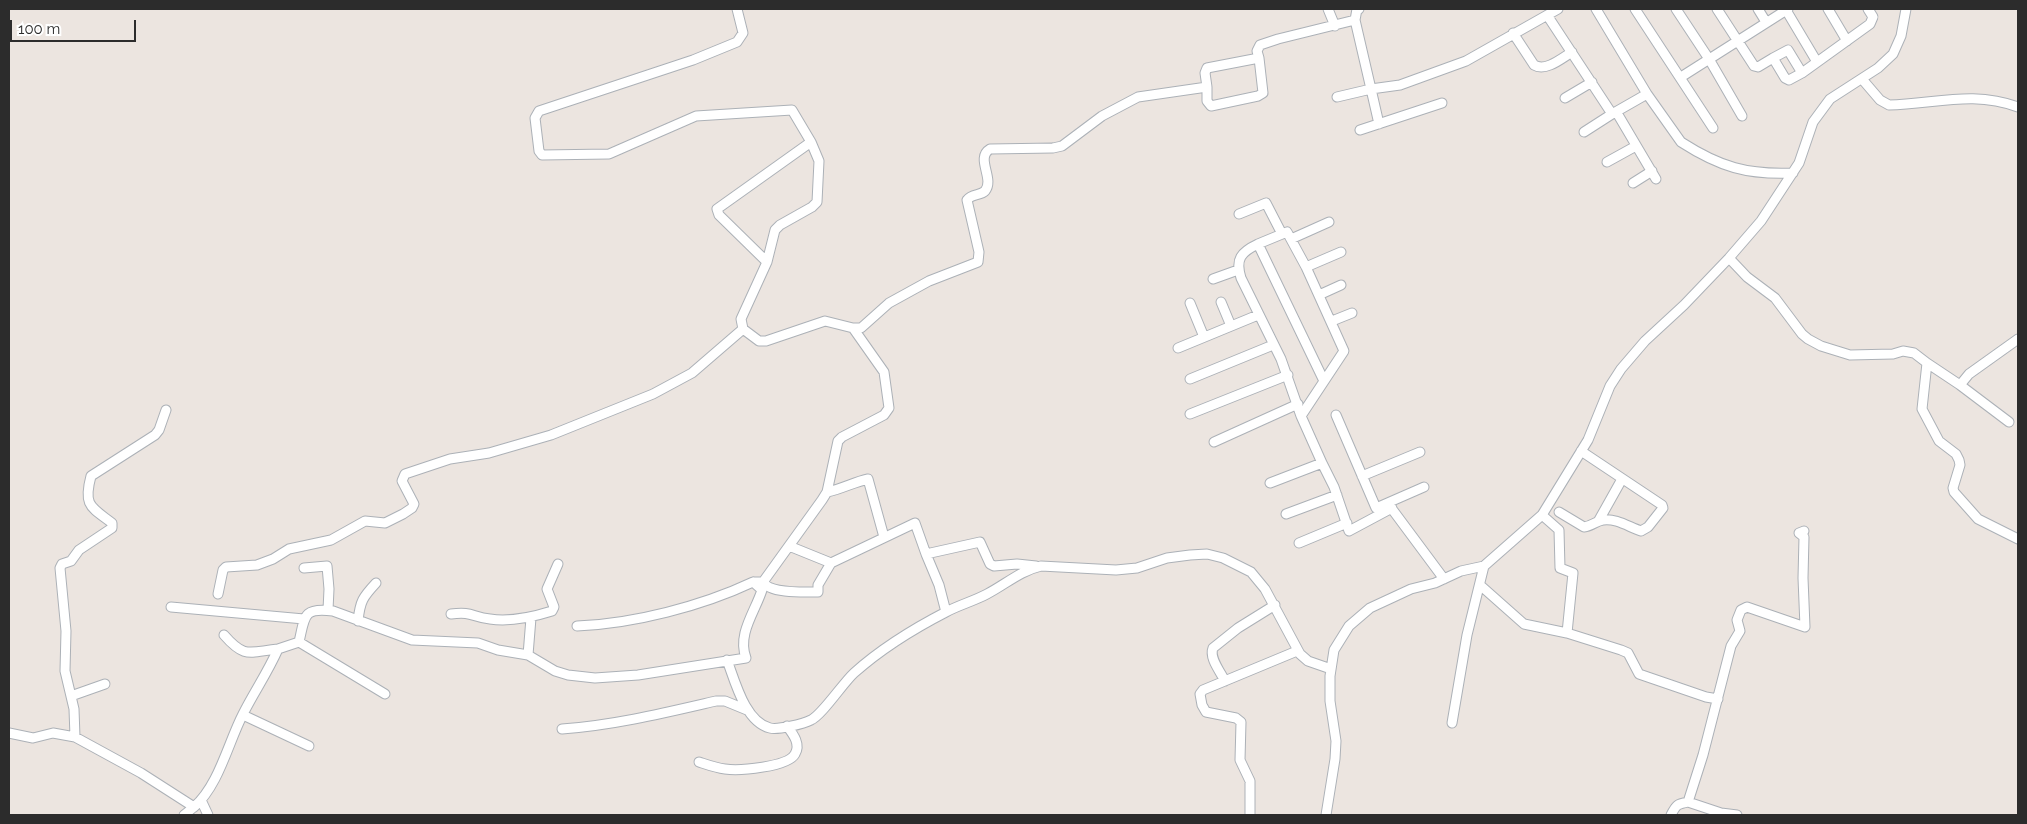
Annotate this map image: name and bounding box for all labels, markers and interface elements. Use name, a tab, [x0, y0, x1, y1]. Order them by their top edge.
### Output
scale bar	[12, 10, 139, 42]
text: 100 m	[18, 20, 60, 38]

